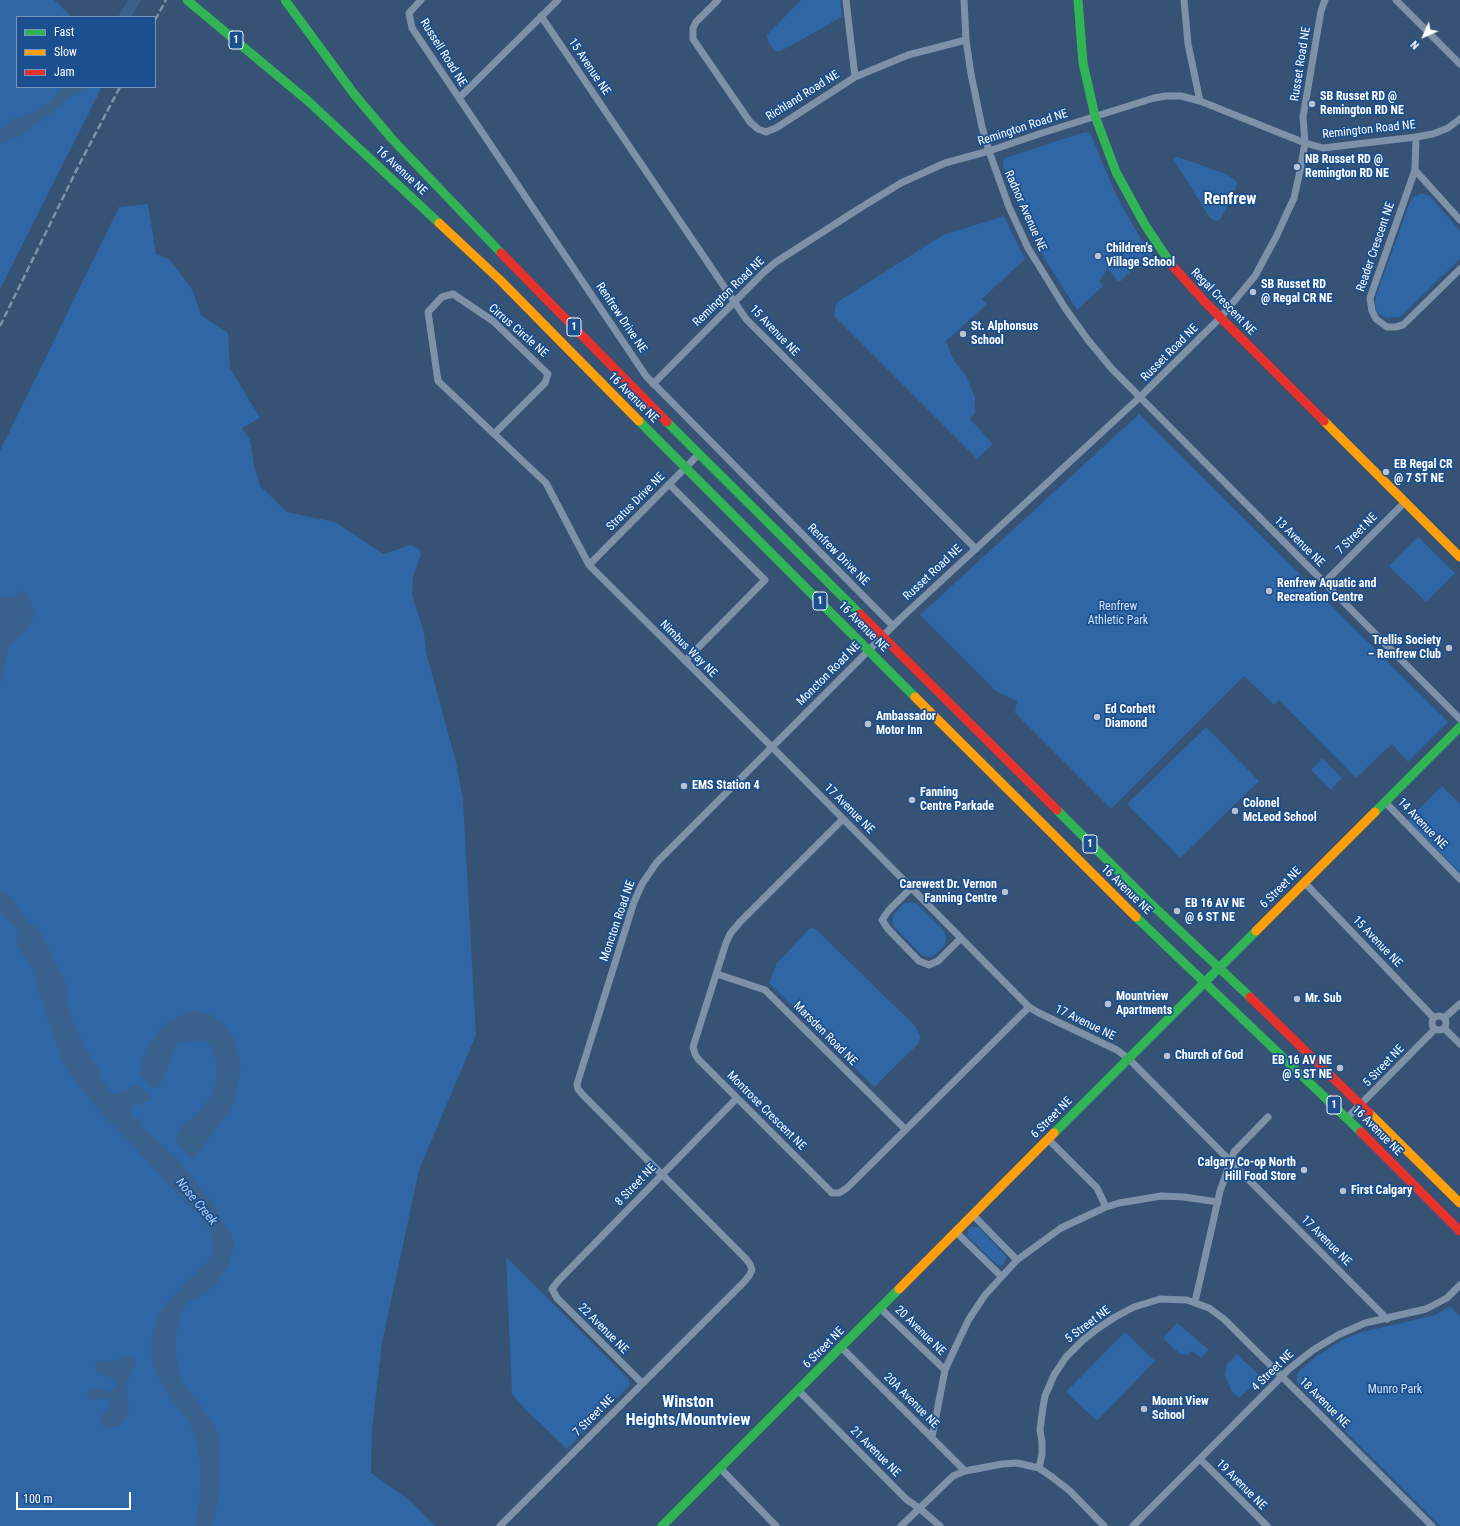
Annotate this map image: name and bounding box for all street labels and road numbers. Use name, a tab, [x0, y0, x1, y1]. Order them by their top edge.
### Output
street label: Russell Road NE	[416, 16, 470, 90]
street label: Russet Road NE	[1288, 26, 1314, 102]
road number: 1	[229, 31, 243, 49]
street label: 15 Avenue NE	[565, 36, 613, 98]
street label: Richland Road NE	[764, 68, 842, 124]
street label: Remington Road NE	[976, 107, 1070, 149]
street label: Remington Road NE	[1322, 118, 1416, 142]
street label: 16 Avenue NE	[372, 143, 430, 199]
street label: Radnor Avenue NE	[1001, 168, 1049, 254]
street label: Reader Crescent NE	[1354, 200, 1398, 294]
street label: Remington Road NE	[690, 254, 768, 330]
street label: Regal Crescent NE	[1187, 266, 1259, 338]
street label: Renfrew Drive NE	[592, 280, 650, 356]
street label: Cirrus Circle NE	[485, 301, 551, 361]
street label: 15 Avenue NE	[746, 303, 802, 359]
road number: 1	[567, 318, 581, 336]
street label: Russet Road NE	[1138, 321, 1202, 385]
street label: 16 Avenue NE	[605, 370, 661, 426]
street label: Stratus Drive NE	[604, 470, 668, 534]
street label: 7 Street NE	[1333, 510, 1381, 558]
street label: 13 Avenue NE	[1271, 514, 1327, 570]
street label: Renfrew Drive NE	[804, 521, 872, 589]
street label: Russet Road NE	[901, 542, 965, 604]
road number: 1	[813, 592, 827, 610]
street label: 16 Avenue NE	[835, 599, 891, 655]
street label: Nimbus Way NE	[656, 617, 720, 681]
street label: Moncton Road NE	[794, 639, 864, 709]
street label: 17 Avenue NE	[821, 781, 877, 837]
street label: 14 Avenue NE	[1394, 796, 1450, 852]
road number: 1	[1083, 835, 1097, 853]
street label: 16 Avenue NE	[1098, 862, 1154, 918]
street label: 6 Street NE	[1257, 864, 1305, 912]
street label: Moncton Road NE	[597, 879, 639, 963]
street label: 15 Avenue NE	[1349, 914, 1405, 970]
street label: Marsden Road NE	[790, 999, 860, 1069]
street label: 17 Avenue NE	[1052, 1002, 1118, 1044]
street label: 5 Street NE	[1360, 1042, 1408, 1090]
street label: Montrose Crescent NE	[723, 1068, 809, 1154]
street label: 6 Street NE	[1028, 1094, 1076, 1142]
road number: 1	[1327, 1096, 1341, 1114]
street label: 16 Avenue NE	[1349, 1103, 1405, 1159]
street label: 8 Street NE	[612, 1161, 660, 1209]
street label: 17 Avenue NE	[1298, 1213, 1354, 1269]
street label: 22 Avenue NE	[575, 1301, 631, 1357]
street label: 20 Avenue NE	[892, 1303, 948, 1359]
street label: 5 Street NE	[1063, 1303, 1113, 1347]
street label: 6 Street NE	[800, 1324, 848, 1372]
street label: 4 Street NE	[1249, 1347, 1297, 1395]
street label: 20A Avenue NE	[880, 1370, 942, 1432]
street label: 18 Avenue NE	[1296, 1375, 1352, 1431]
street label: 7 Street NE	[570, 1392, 618, 1440]
street label: 21 Avenue NE	[847, 1424, 903, 1480]
street label: 19 Avenue NE	[1213, 1457, 1269, 1513]

